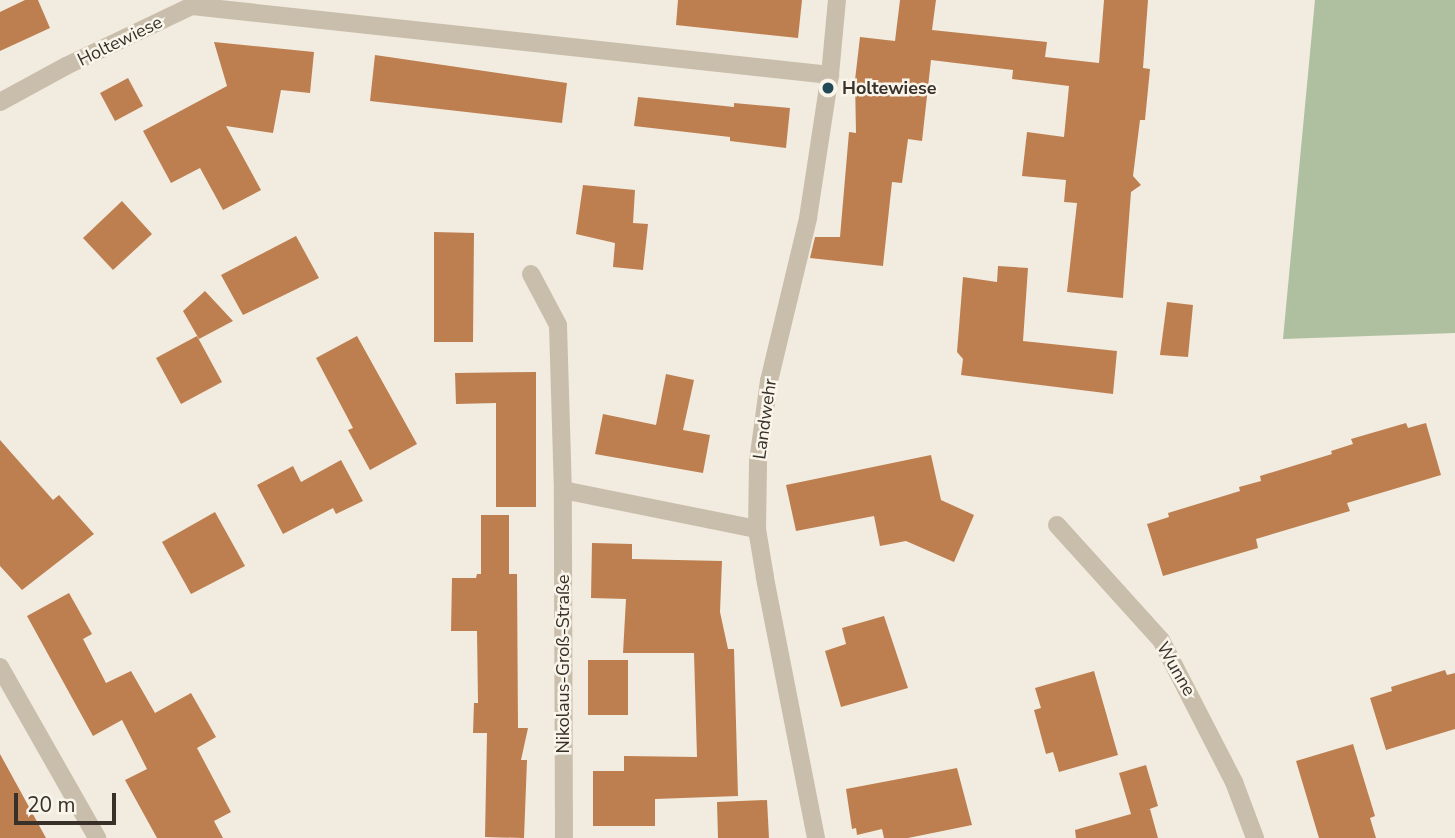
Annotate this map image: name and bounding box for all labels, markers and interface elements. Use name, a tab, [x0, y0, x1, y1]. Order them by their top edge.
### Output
street label: Holtewiese	[74, 11, 166, 71]
place label: Holtewiese	[842, 77, 936, 99]
marker: Holtewiese	[820, 80, 836, 96]
street label: Landwehr	[749, 377, 781, 461]
street label: Nikolaus-Groß-Straße	[552, 574, 574, 754]
street label: Wunne	[1152, 638, 1200, 700]
scale bar	[18, 778, 119, 822]
text: 20 m	[27, 791, 76, 819]

